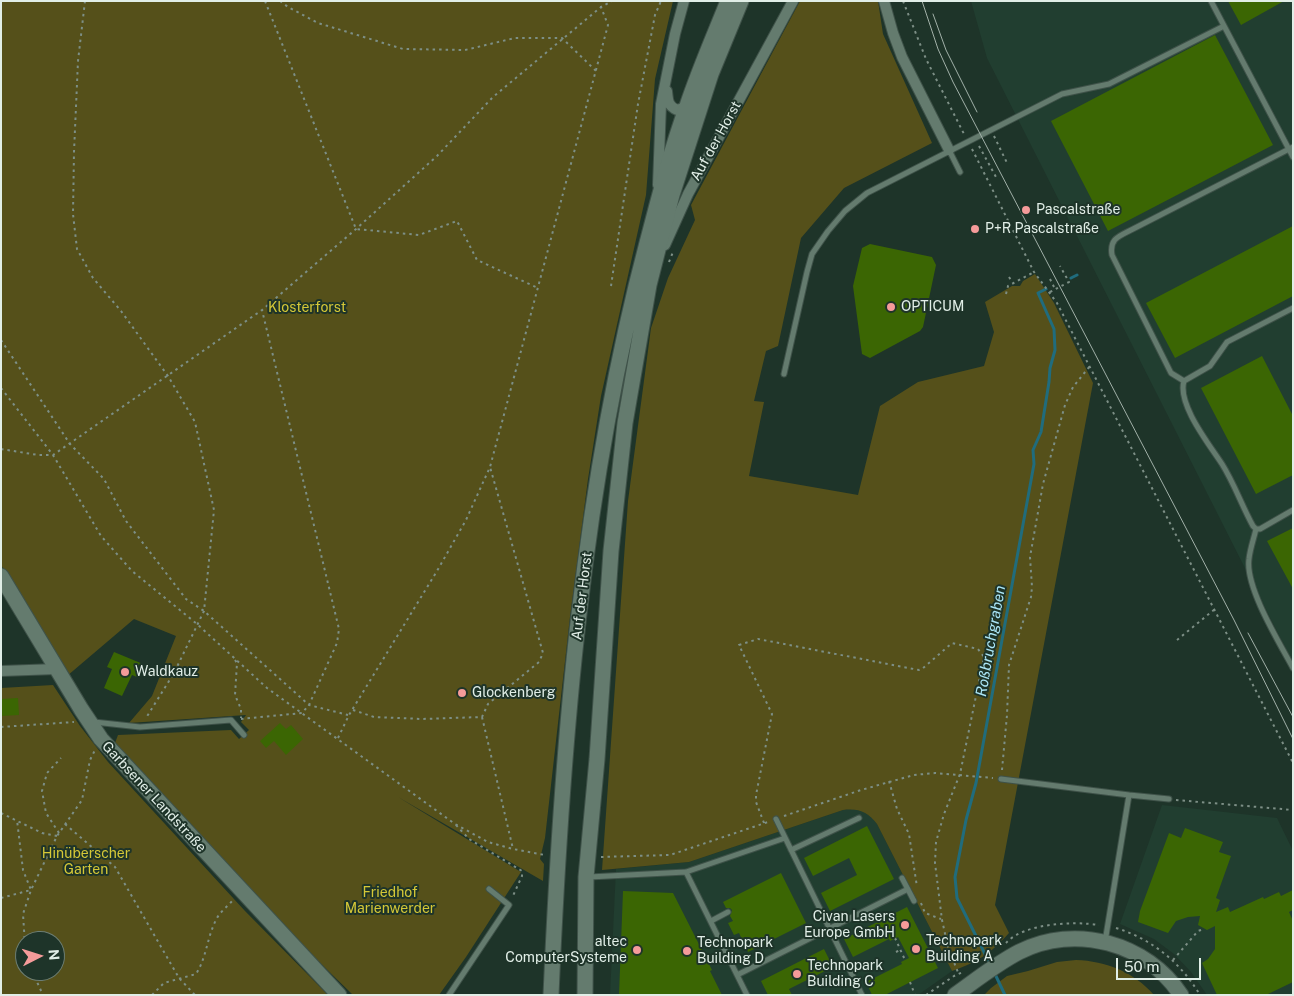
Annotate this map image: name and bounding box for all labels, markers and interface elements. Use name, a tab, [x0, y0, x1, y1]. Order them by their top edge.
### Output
street label: Auf der Horst	[687, 98, 745, 184]
place label: Pascalstraße	[1036, 202, 1120, 218]
marker: Pascalstraße	[1020, 204, 1032, 216]
place label: P+R Pascalstraße	[985, 221, 1099, 237]
marker: P+R Pascalstraße	[969, 223, 981, 235]
place label: OPTICUM	[901, 299, 964, 315]
park label: Klosterforst	[268, 300, 346, 316]
marker: OPTICUM	[885, 301, 897, 313]
street label: Auf der Horst	[568, 551, 596, 641]
water label: Roßbruchgraben	[972, 584, 1010, 698]
place label: Waldkauz	[135, 664, 198, 680]
marker: Waldkauz	[119, 666, 131, 678]
place label: Glockenberg	[472, 685, 555, 701]
marker: Glockenberg	[456, 687, 468, 699]
street label: Garbsener Landstraße	[98, 738, 210, 856]
park label: Hinüberscher Garten	[42, 846, 130, 879]
park label: Friedhof Marienwerder	[345, 885, 435, 918]
place label: Civan Lasers Europe GmbH	[804, 909, 895, 942]
marker: Civan Lasers Europe GmbH	[899, 919, 911, 931]
north arrow	[15, 931, 65, 981]
place label: Technopark Building A	[926, 933, 1002, 966]
place label: altec ComputerSysteme	[505, 934, 627, 966]
place label: Technopark Building D	[697, 935, 773, 968]
marker: Technopark Building A	[910, 943, 922, 955]
marker: altec ComputerSysteme	[631, 944, 643, 956]
marker: Technopark Building D	[681, 945, 693, 957]
scale bar	[1119, 948, 1204, 980]
text: N	[45, 949, 62, 961]
place label: Technopark Building C	[807, 958, 883, 990]
text: 50 m	[1124, 958, 1159, 975]
marker: Technopark Building C	[791, 968, 803, 980]

